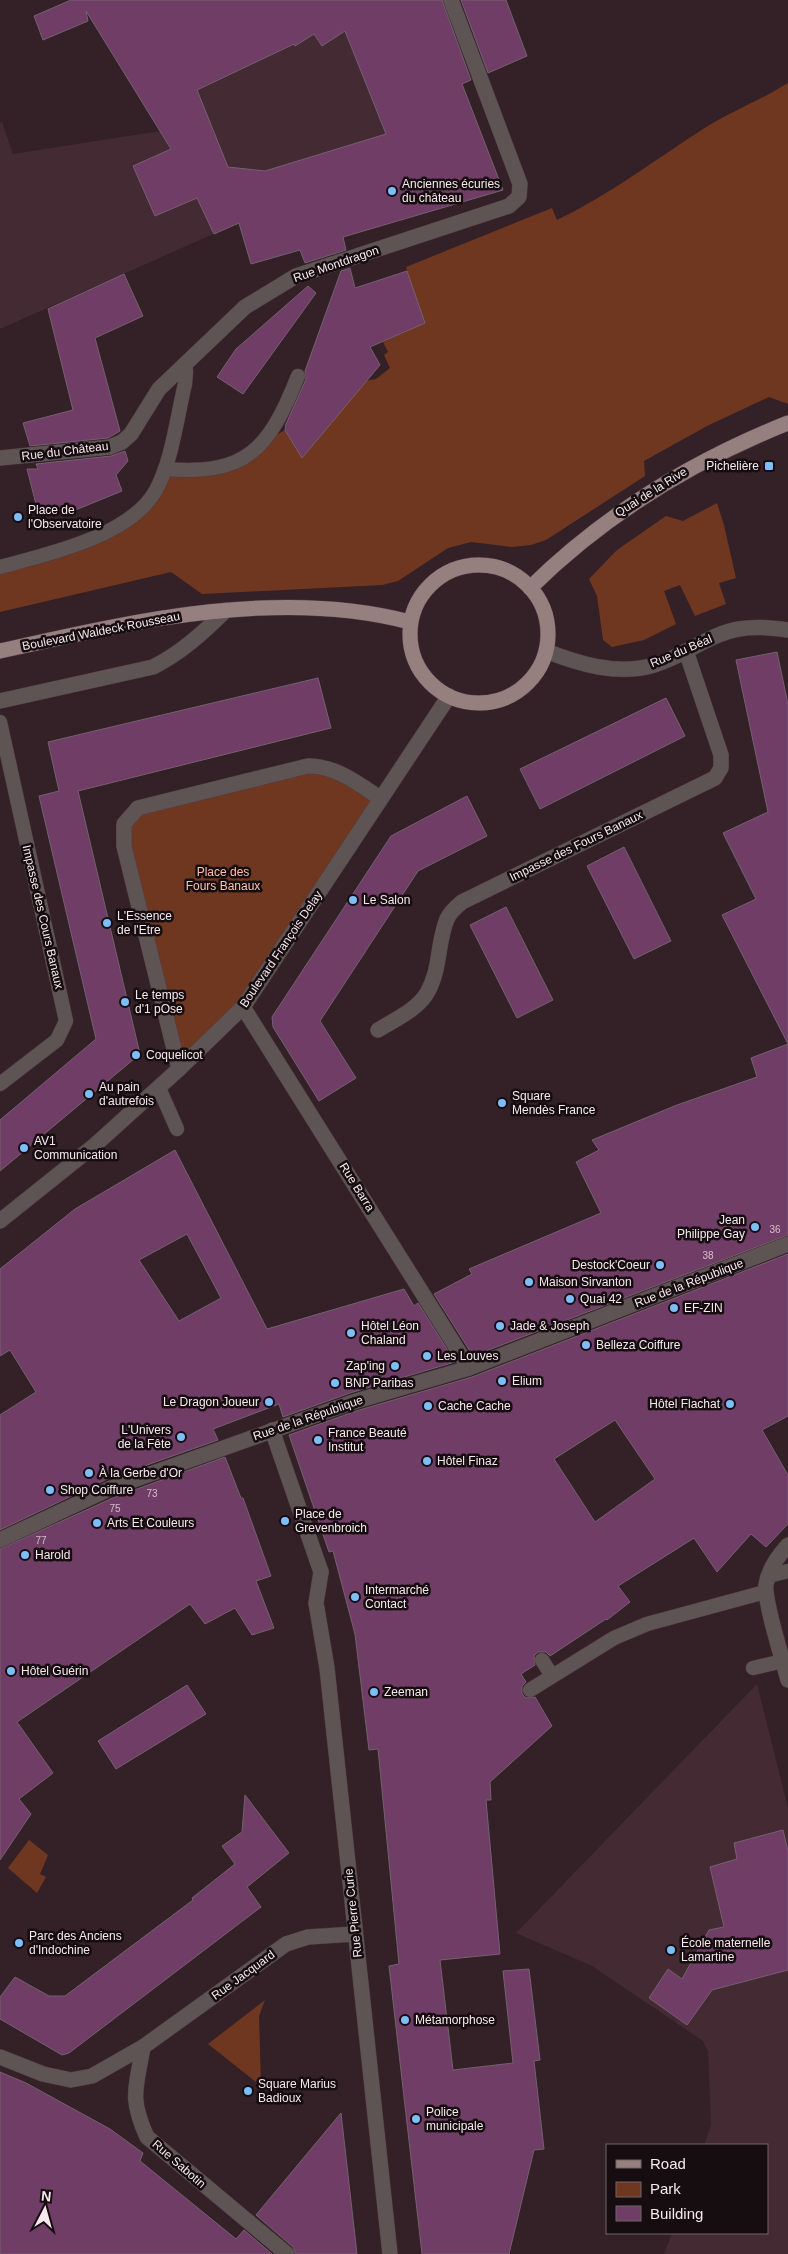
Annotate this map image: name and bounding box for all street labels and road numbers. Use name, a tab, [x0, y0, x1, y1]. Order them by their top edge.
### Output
street label: Rue Montdragon	[291, 243, 381, 285]
street label: Rue du Château	[21, 439, 109, 463]
street label: Quai de la Rive	[613, 464, 690, 520]
street label: Boulevard Waldeck Rousseau	[21, 609, 181, 653]
street label: Rue du Béal	[648, 632, 714, 670]
street label: Impasse des Fours Banaux	[507, 808, 645, 884]
street label: Impasse des Cours Banaux	[20, 844, 66, 990]
street label: Boulevard François Delay	[237, 888, 325, 1010]
street label: Rue Barra	[337, 1160, 378, 1214]
street label: Rue de la République	[633, 1256, 746, 1310]
street label: Rue de la République	[251, 1392, 365, 1443]
street label: Rue Pierre Curie	[341, 1868, 365, 1958]
street label: Rue Jacquard	[209, 1947, 277, 2003]
street label: Rue Sabotin	[149, 2137, 209, 2191]

